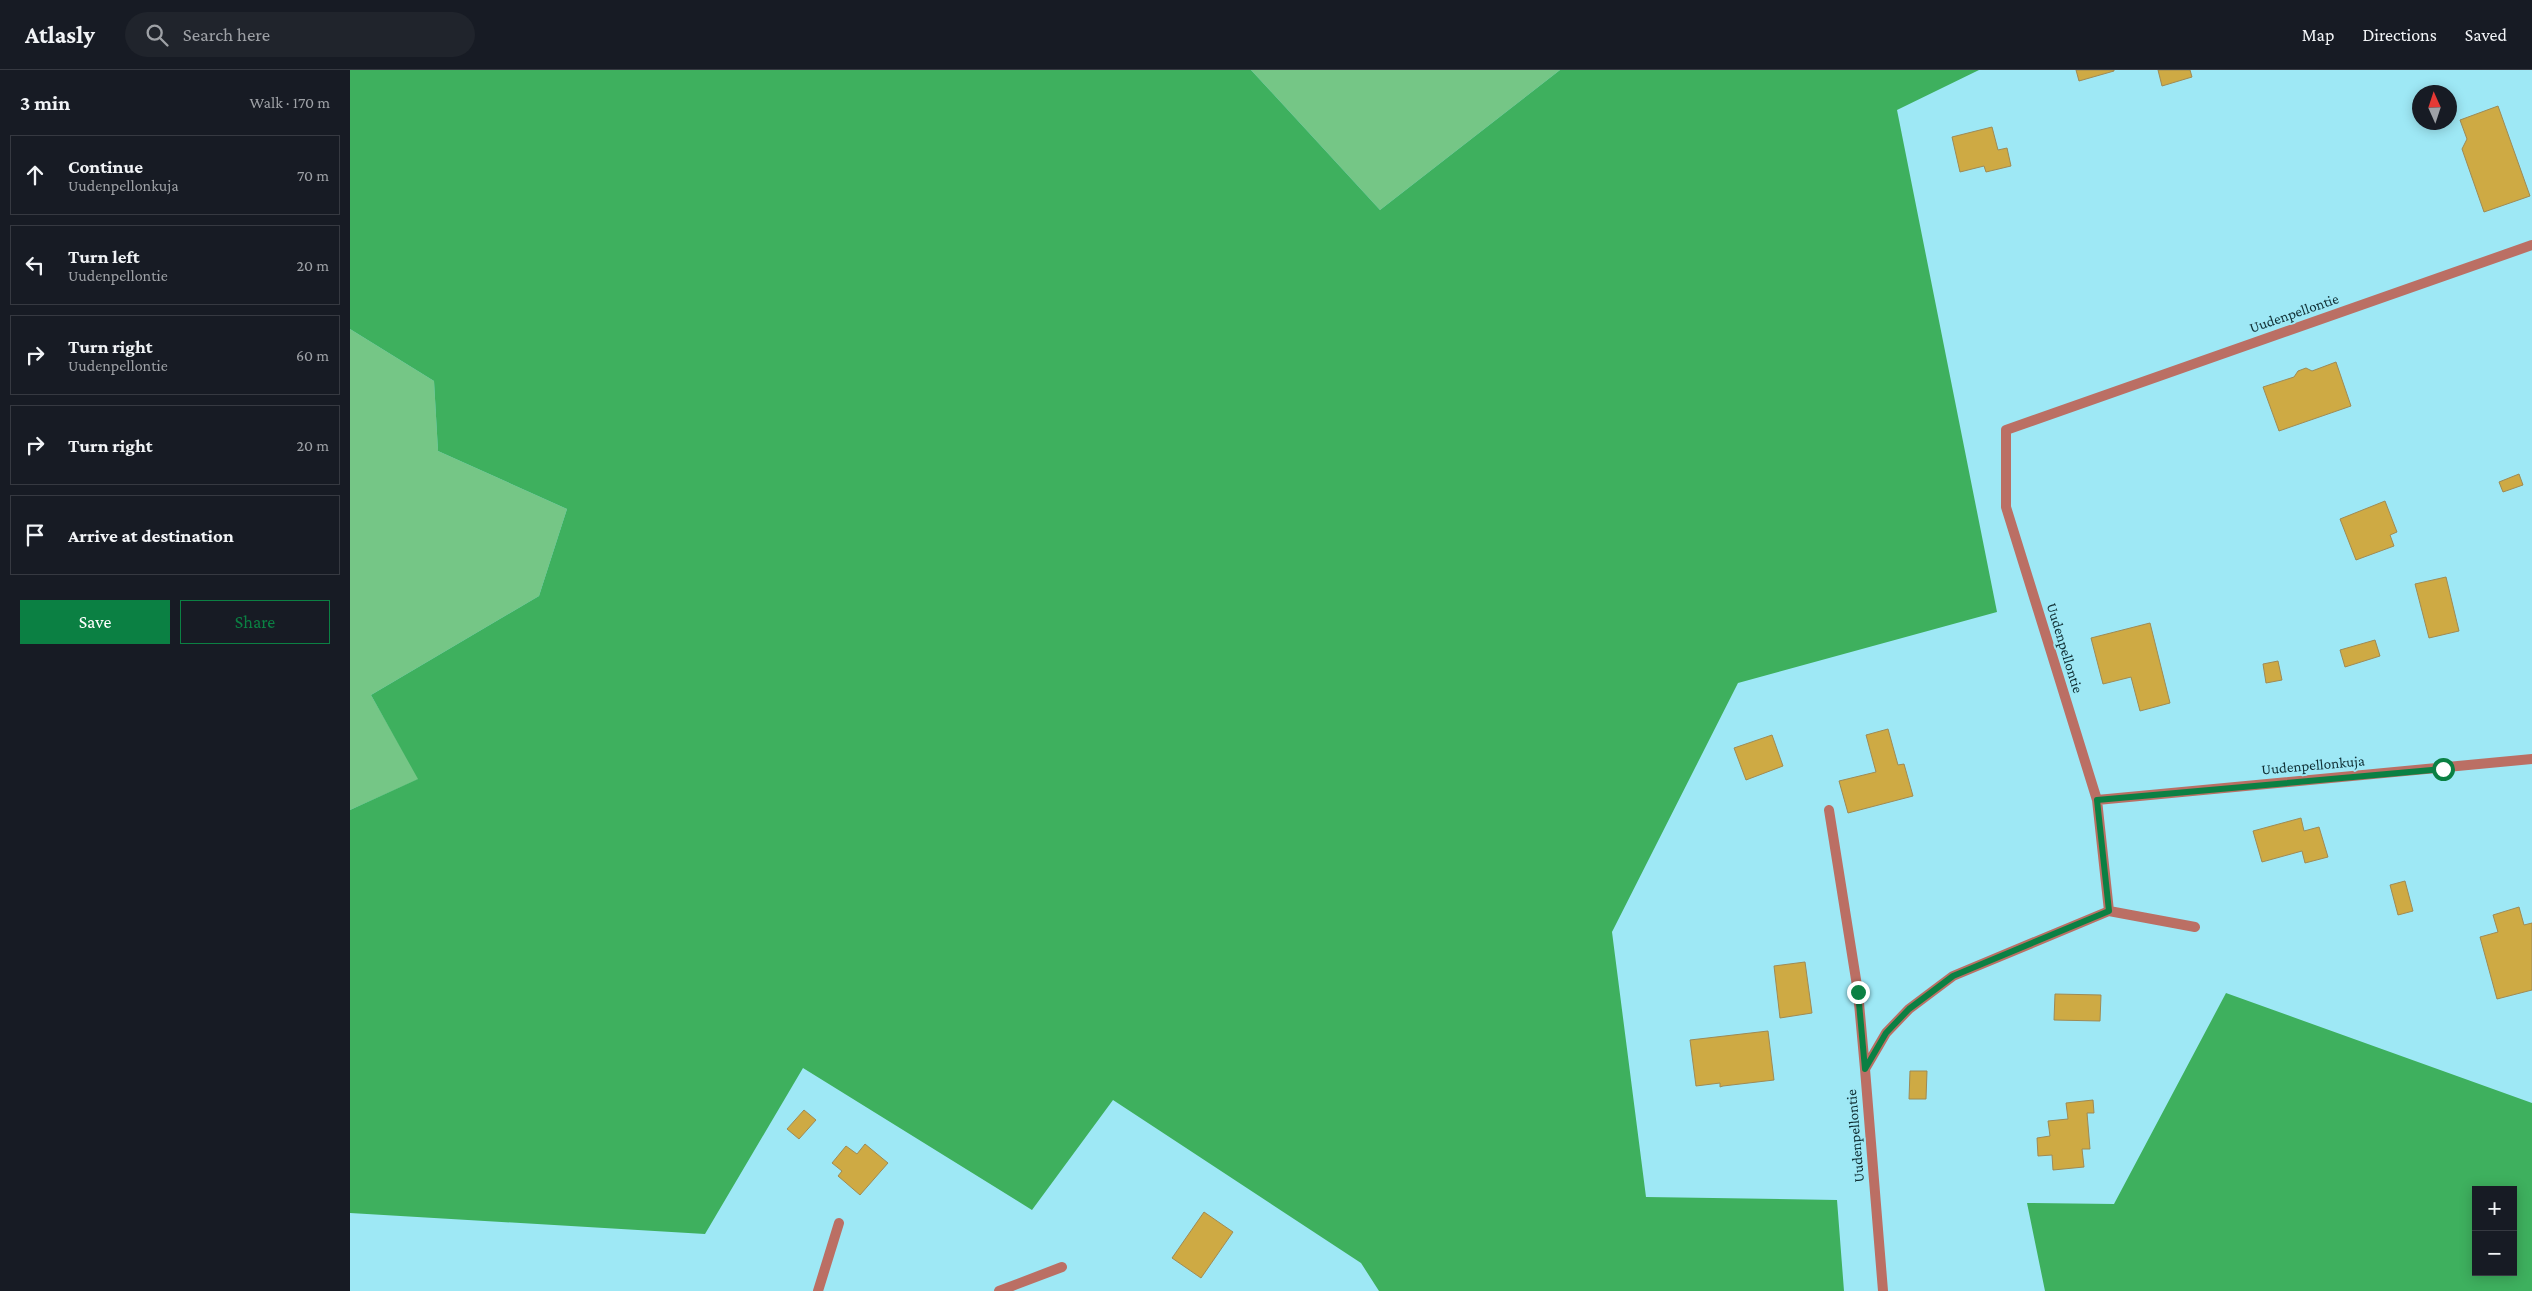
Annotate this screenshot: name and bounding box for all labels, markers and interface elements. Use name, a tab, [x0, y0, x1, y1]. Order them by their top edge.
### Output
search box	[125, 12, 475, 57]
text: Atlasly	[25, 21, 95, 48]
icon: search	[143, 21, 171, 49]
text: Search here	[183, 24, 270, 45]
text: Map	[2302, 25, 2334, 45]
text: Directions	[2362, 25, 2437, 45]
text: Saved	[2465, 25, 2507, 45]
north arrow	[2412, 85, 2457, 130]
text: 3 min	[20, 91, 70, 115]
text: Walk · 170 m	[250, 94, 330, 111]
text: Continue	[68, 156, 143, 177]
icon: ahead	[21, 161, 49, 189]
text: 70 m	[297, 167, 329, 184]
text: Uudenpellonkuja	[68, 177, 179, 194]
text: Turn left	[68, 246, 140, 267]
icon: left	[21, 251, 49, 279]
text: 20 m	[296, 257, 329, 274]
text: Uudenpellontie	[68, 267, 168, 284]
street label: Uudenpellontie	[2247, 290, 2341, 337]
text: Turn right	[68, 336, 153, 357]
icon: right	[21, 341, 49, 369]
text: 60 m	[296, 347, 329, 364]
text: Uudenpellontie	[68, 357, 168, 374]
icon: right	[21, 431, 49, 459]
text: Turn right	[68, 435, 153, 456]
text: 20 m	[296, 437, 329, 454]
icon: arrive	[21, 521, 49, 549]
text: Arrive at destination	[68, 525, 234, 546]
button: Save	[20, 600, 170, 644]
button: Share	[180, 600, 330, 644]
street label: Uudenpellontie	[2043, 601, 2086, 696]
street label: Uudenpellonkuja	[2261, 753, 2365, 778]
route start	[2432, 758, 2455, 781]
route end	[1847, 981, 1870, 1004]
street label: Uudenpellontie	[1843, 1088, 1868, 1183]
map controls	[2472, 1186, 2517, 1276]
button: +	[2472, 1186, 2517, 1231]
button: −	[2472, 1231, 2517, 1276]

